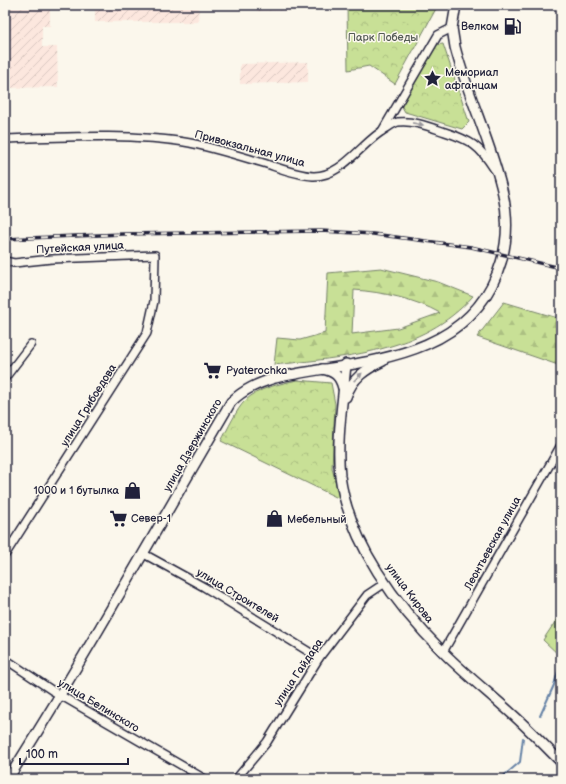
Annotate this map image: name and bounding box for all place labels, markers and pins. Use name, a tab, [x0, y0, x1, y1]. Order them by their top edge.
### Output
fuel station icon: Велком	[502, 16, 522, 36]
place label: Велком	[461, 20, 499, 33]
place label: Мемориал афганцам	[445, 66, 498, 92]
place icon: Мемориал афганцам	[422, 68, 442, 88]
supermarket icon: Pyaterochka	[203, 360, 223, 380]
place label: Pyaterochka	[226, 364, 287, 377]
shop icon: 1000 и 1 бутылка	[122, 480, 142, 500]
place label: 1000 и 1 бутылка	[33, 484, 119, 497]
supermarket icon: Север-1	[108, 508, 128, 528]
shop icon: Мебельный	[264, 509, 284, 529]
place label: Север-1	[131, 512, 171, 525]
place label: Мебельный	[287, 513, 347, 526]

